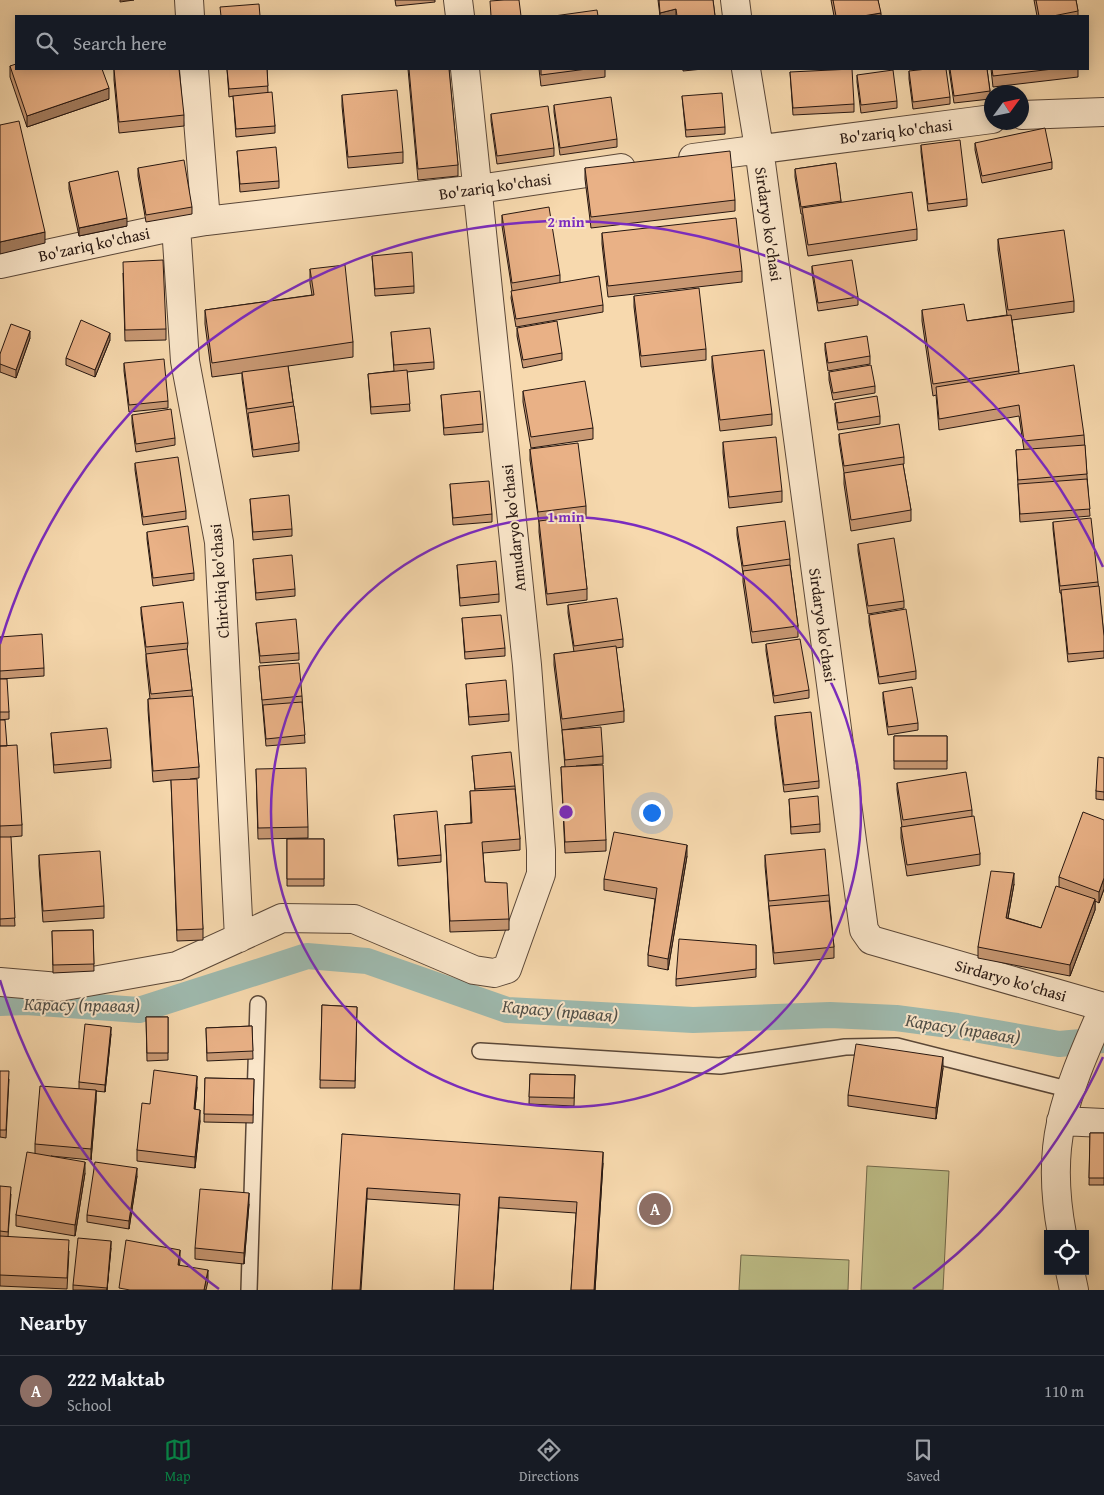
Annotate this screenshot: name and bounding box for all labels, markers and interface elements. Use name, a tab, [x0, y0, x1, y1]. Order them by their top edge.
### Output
search box	[15, 15, 1089, 70]
icon: search	[33, 29, 61, 57]
text: Search here	[73, 29, 167, 57]
north arrow	[984, 85, 1029, 130]
street label: Bo'zariq ko'chasi	[838, 112, 954, 150]
street label: Sirdaryo ko'chasi	[749, 165, 789, 283]
street label: Bo'zariq ko'chasi	[437, 166, 553, 206]
text: 2 min	[547, 211, 585, 232]
street label: Bo'zariq ko'chasi	[36, 220, 152, 268]
street label: Amudaryo ko'chasi	[494, 463, 532, 593]
text: 1 min	[547, 506, 585, 527]
street label: Chirchiq ko'chasi	[203, 522, 235, 639]
street label: Sirdaryo ko'chasi	[803, 566, 843, 684]
your location	[639, 800, 665, 826]
centre of rings	[557, 803, 575, 821]
street label: Sirdaryo ko'chasi	[952, 953, 1070, 1008]
water label: Карасу (правая)	[24, 990, 140, 1019]
water label: Карасу (правая)	[501, 992, 619, 1029]
water label: Карасу (правая)	[904, 1006, 1023, 1051]
pin: A	[639, 1190, 671, 1228]
map controls	[1044, 1230, 1089, 1275]
button: locate	[1044, 1230, 1089, 1275]
text: Nearby	[20, 1307, 87, 1338]
text: 222 Maktab	[67, 1365, 165, 1393]
text: A	[31, 1379, 41, 1403]
text: 110 m	[1044, 1379, 1084, 1403]
text: School	[67, 1393, 111, 1417]
tab: Map	[164, 1436, 192, 1486]
tab: Directions	[519, 1436, 579, 1486]
tab: Saved	[906, 1436, 940, 1486]

